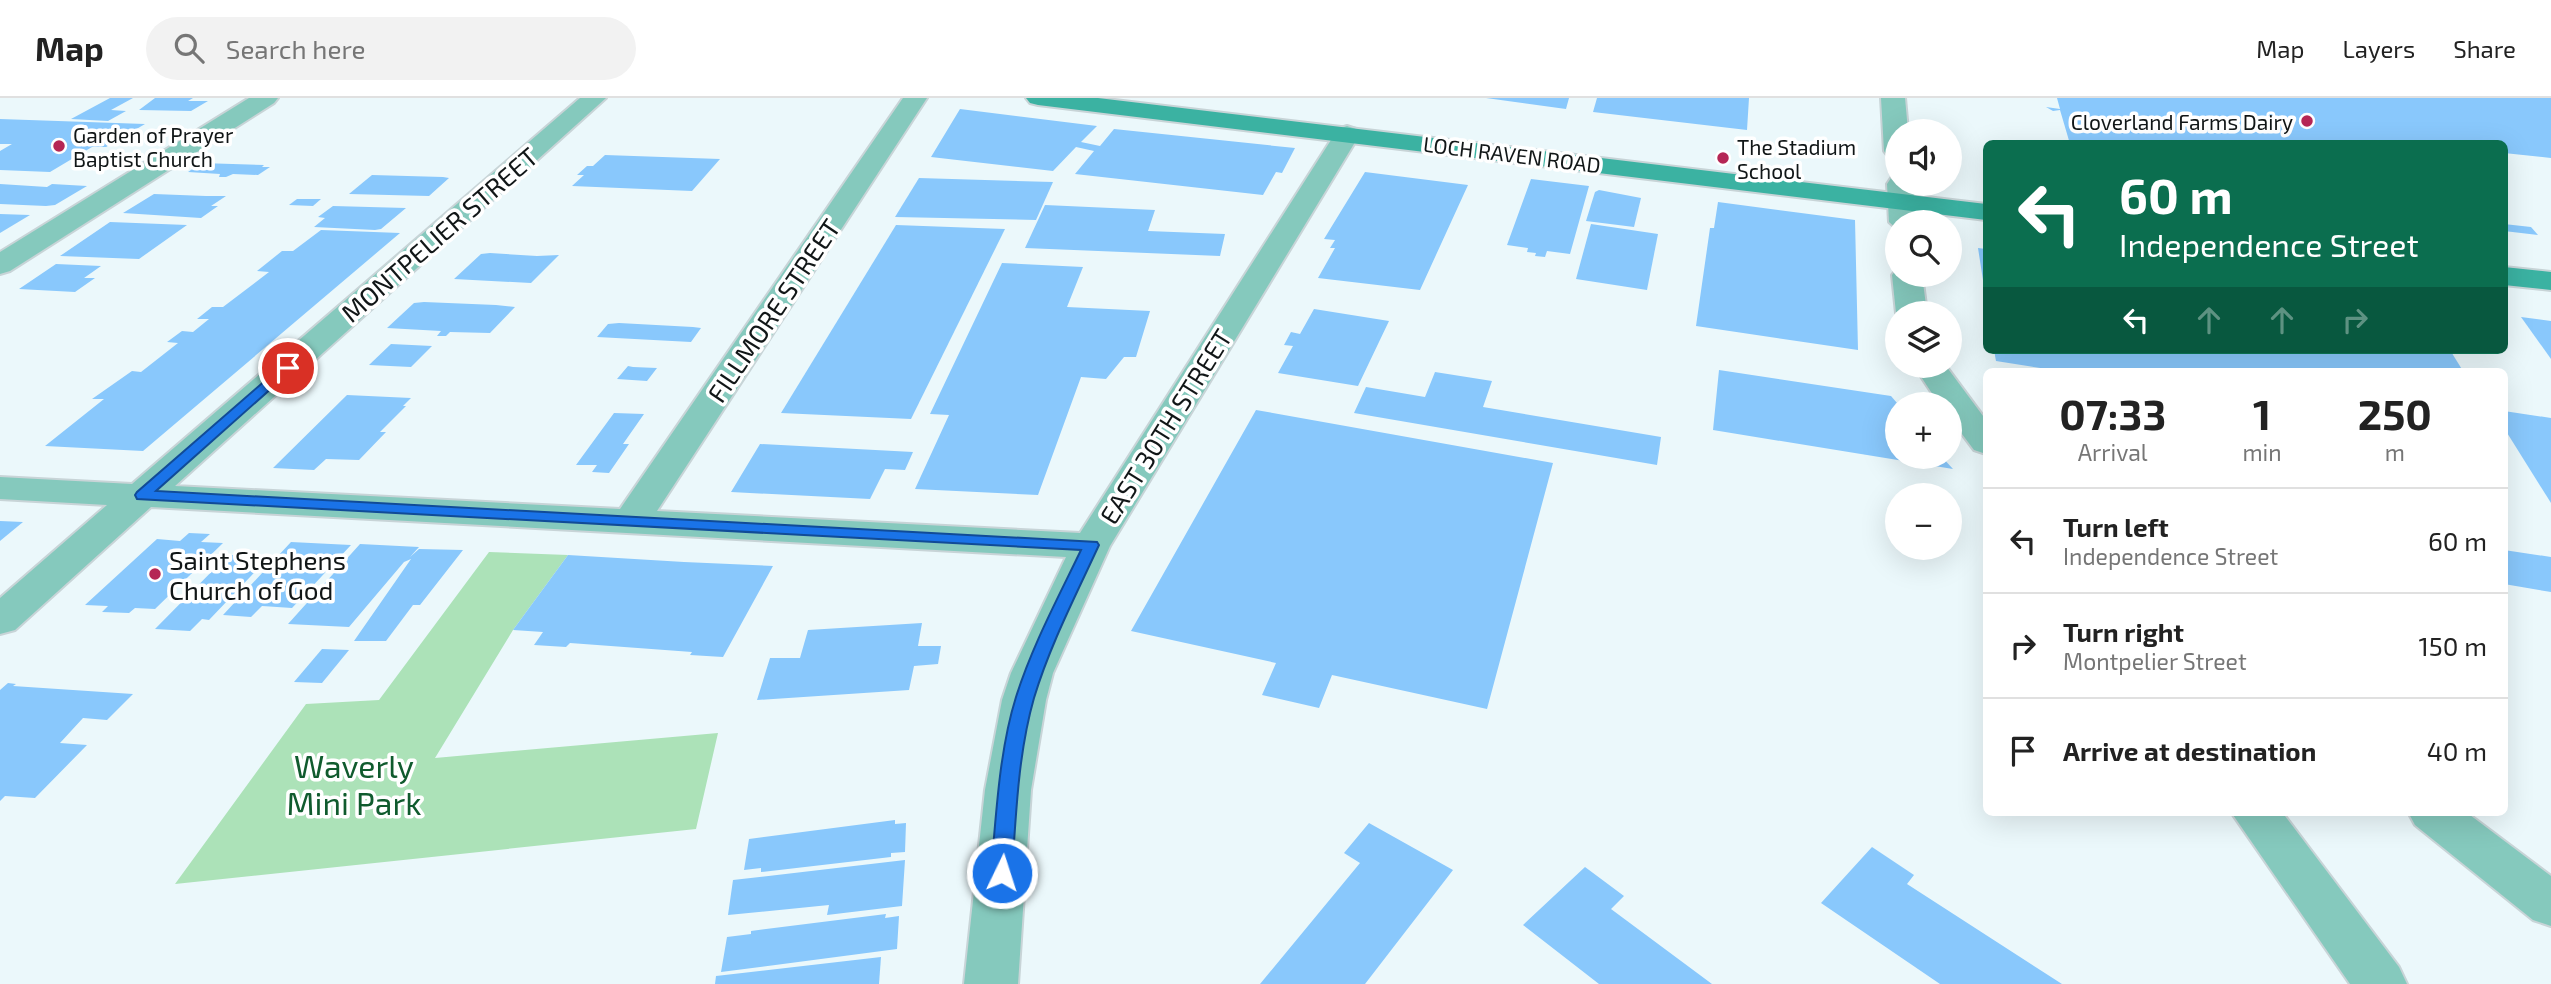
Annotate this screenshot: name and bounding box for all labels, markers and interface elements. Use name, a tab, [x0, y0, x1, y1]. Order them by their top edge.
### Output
search box	[146, 17, 636, 80]
text: Map	[35, 28, 104, 68]
icon: search	[170, 29, 208, 67]
text: Search here	[226, 33, 365, 64]
text: Map	[2256, 34, 2304, 63]
text: Layers	[2342, 34, 2415, 63]
text: Share	[2453, 34, 2516, 63]
place label: Cloverland Farms Dairy	[2071, 109, 2293, 134]
marker: Cloverland Farms Dairy	[2299, 113, 2315, 129]
map controls	[1885, 119, 1962, 560]
button: sound	[1885, 119, 1962, 196]
place label: Garden of Prayer Baptist Church	[73, 122, 234, 171]
street label: LOCH RAVEN ROAD	[1422, 131, 1602, 177]
place label: The Stadium School	[1737, 134, 1856, 183]
marker: Garden of Prayer Baptist Church	[51, 138, 67, 154]
street label: MONTPELIER STREET	[334, 140, 544, 328]
marker: The Stadium School	[1715, 150, 1731, 166]
text: 60 m	[2119, 165, 2233, 224]
icon: left	[2004, 168, 2095, 259]
button: search	[1885, 210, 1962, 287]
street label: FILLMORE STREET	[700, 213, 846, 407]
text: Independence Street	[2119, 225, 2419, 263]
button: layers	[1885, 301, 1962, 378]
icon: left	[2117, 301, 2155, 339]
icon: ahead	[2190, 301, 2228, 339]
icon: ahead	[2263, 301, 2301, 339]
icon: right	[2336, 301, 2374, 339]
street label: EAST 30TH STREET	[1092, 323, 1238, 529]
pin	[258, 338, 318, 398]
icon: arrive	[269, 349, 307, 387]
text: 07:33	[2059, 388, 2166, 438]
text: 1	[2253, 388, 2271, 438]
text: 250	[2358, 388, 2432, 438]
button: +	[1885, 392, 1962, 469]
text: Arrival	[2078, 438, 2148, 466]
text: min	[2242, 438, 2282, 466]
text: m	[2385, 438, 2405, 466]
button: −	[1885, 483, 1962, 560]
text: Turn left	[2063, 511, 2169, 542]
icon: left	[2004, 522, 2042, 560]
text: 60 m	[2428, 525, 2487, 556]
text: Independence Street	[2063, 542, 2278, 570]
place label: Saint Stephens Church of God	[169, 544, 346, 605]
marker: Saint Stephens Church of God	[147, 566, 163, 582]
text: Turn right	[2063, 616, 2184, 647]
icon: right	[2004, 627, 2042, 665]
text: 150 m	[2418, 630, 2487, 661]
text: Montpelier Street	[2063, 647, 2247, 675]
icon: arrive	[2004, 732, 2042, 770]
text: Arrive at destination	[2063, 735, 2316, 766]
text: 40 m	[2427, 735, 2487, 766]
park label: Waverly Mini Park	[286, 746, 422, 821]
position arrow	[965, 836, 1039, 910]

